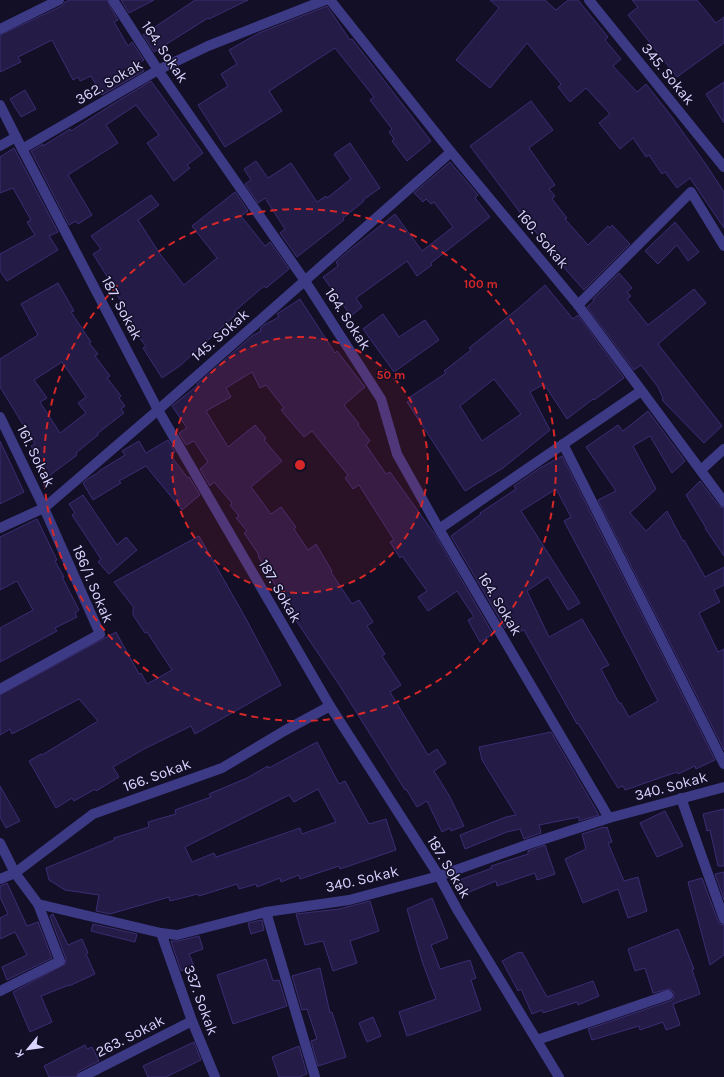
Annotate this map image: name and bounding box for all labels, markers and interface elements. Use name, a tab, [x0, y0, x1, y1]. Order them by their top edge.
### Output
street label: 164. Sokak	[138, 18, 192, 86]
street label: 345. Sokak	[638, 39, 698, 109]
street label: 362. Sokak	[72, 56, 146, 108]
street label: 160. Sokak	[513, 206, 573, 272]
street label: 187. Sokak	[98, 273, 146, 343]
text: 100 m	[464, 277, 498, 291]
street label: 164. Sokak	[321, 284, 375, 354]
street label: 145. Sokak	[187, 305, 253, 365]
text: 50 m	[377, 368, 406, 382]
street label: 161. Sokak	[13, 422, 59, 490]
centre of rings	[293, 458, 307, 472]
street label: 186/1. Sokak	[69, 542, 117, 626]
street label: 187. Sokak	[255, 556, 305, 626]
street label: 164. Sokak	[474, 569, 526, 639]
street label: 166. Sokak	[121, 754, 193, 796]
street label: 340. Sokak	[633, 768, 709, 804]
street label: 187. Sokak	[423, 832, 475, 902]
street label: 340. Sokak	[324, 862, 400, 896]
street label: 337. Sokak	[180, 962, 222, 1038]
street label: 263. Sokak	[93, 1011, 167, 1061]
north arrow	[8, 1029, 48, 1069]
text: K	[12, 1047, 27, 1060]

